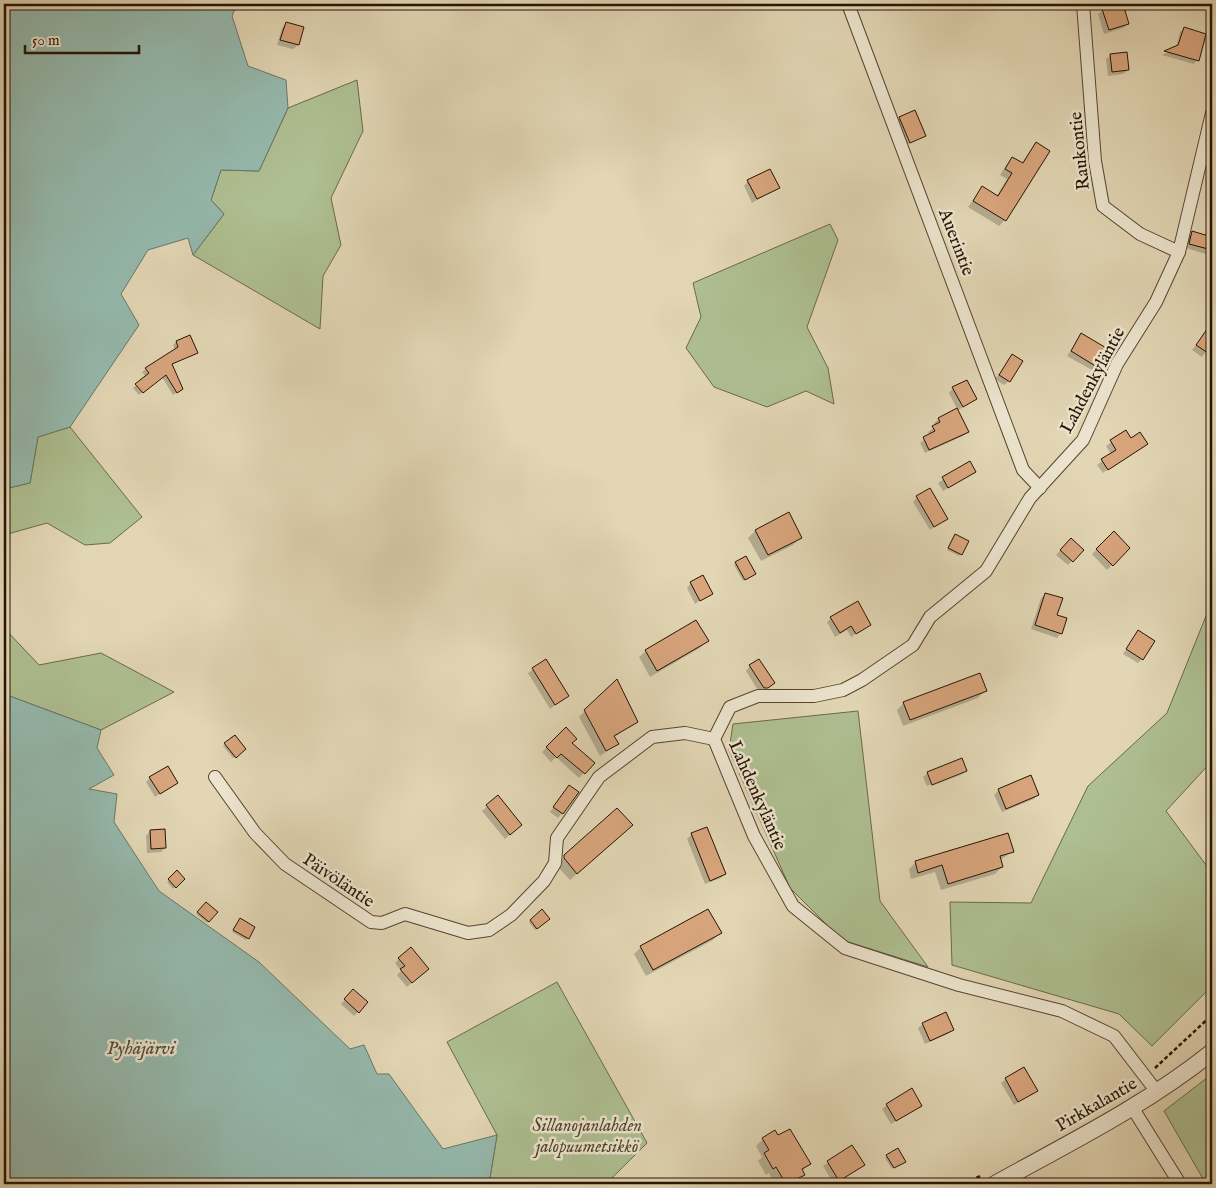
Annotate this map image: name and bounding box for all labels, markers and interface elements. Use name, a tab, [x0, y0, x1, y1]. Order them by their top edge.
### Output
scale bar	[25, 22, 139, 54]
text: 50 m	[32, 31, 60, 50]
street label: Raukontie	[1065, 111, 1096, 191]
street label: Auerintie	[932, 205, 979, 279]
street label: Lahdenkyläntie	[1056, 324, 1131, 438]
street label: Lahdenkyläntie	[722, 737, 791, 854]
street label: Päivöläntie	[298, 849, 378, 914]
water label: Pyhäjärvi	[107, 1037, 177, 1061]
street label: Pirkkalantie	[1052, 1073, 1142, 1138]
park label: Sillanojanlahden jalopuumetsikkö	[532, 1115, 642, 1159]

